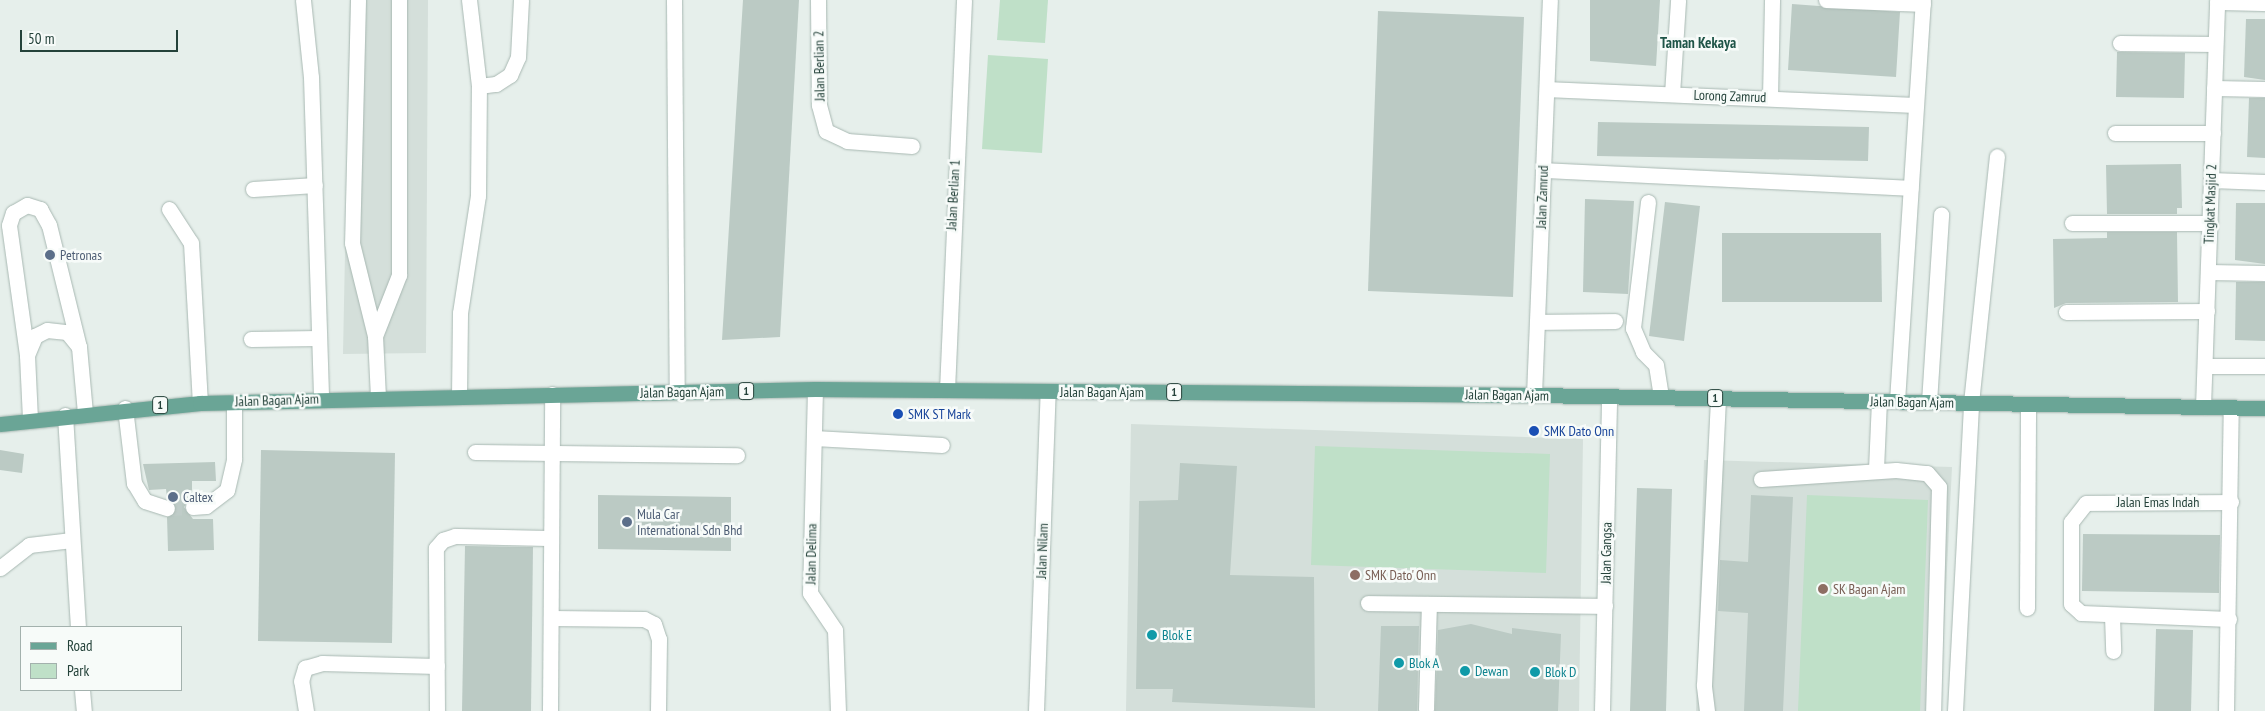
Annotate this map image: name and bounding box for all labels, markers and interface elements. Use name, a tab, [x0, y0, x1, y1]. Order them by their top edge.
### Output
scale bar	[22, 20, 180, 52]
text: 50 m	[28, 29, 54, 48]
street label: Jalan Berlian 2	[810, 31, 828, 101]
district label: Taman Kekaya	[1660, 34, 1736, 52]
street label: Lorong Zamrud	[1693, 86, 1767, 106]
street label: Jalan Berlian 1	[943, 159, 963, 231]
street label: Tingkat Masjid 2	[2200, 164, 2220, 244]
street label: Jalan Zamrud	[1532, 165, 1552, 229]
place label: Petronas	[60, 247, 102, 263]
marker: Petronas	[44, 249, 56, 261]
road number: 1	[737, 382, 755, 401]
road number: 1	[1165, 382, 1183, 402]
street label: Jalan Bagan Ajam	[640, 383, 724, 401]
street label: Jalan Bagan Ajam	[1060, 384, 1144, 400]
street label: Jalan Bagan Ajam	[1465, 386, 1549, 404]
road number: 1	[1706, 388, 1724, 408]
street label: Jalan Bagan Ajam	[235, 390, 319, 410]
street label: Jalan Bagan Ajam	[1870, 393, 1954, 411]
road number: 1	[151, 396, 169, 414]
place label: SMK ST Mark	[908, 406, 972, 422]
marker: SMK ST Mark	[892, 408, 904, 420]
place label: SMK Dato Onn	[1544, 423, 1614, 439]
marker: SMK Dato Onn	[1528, 425, 1540, 437]
place label: Caltex	[183, 489, 213, 505]
marker: Caltex	[167, 491, 179, 503]
street label: Jalan Emas Indah	[2117, 494, 2199, 510]
place label: Mula Car International Sdn Bhd	[637, 506, 742, 538]
marker: Mula Car International Sdn Bhd	[621, 516, 633, 528]
street label: Jalan Gangsa	[1597, 522, 1615, 584]
street label: Jalan Delima	[802, 523, 820, 585]
street label: Jalan Nilam	[1033, 523, 1051, 579]
place label: SMK Dato' Onn	[1365, 567, 1437, 583]
marker: SMK Dato' Onn	[1349, 569, 1361, 581]
place label: SK Bagan Ajam	[1833, 581, 1906, 597]
marker: SK Bagan Ajam	[1817, 583, 1829, 595]
legend	[20, 626, 182, 691]
place label: Blok E	[1162, 627, 1192, 643]
marker: Blok E	[1146, 629, 1158, 641]
text: Road	[67, 636, 93, 655]
place label: Blok A	[1409, 655, 1440, 671]
marker: Blok A	[1393, 657, 1405, 669]
text: Park	[67, 661, 89, 680]
place label: Dewan	[1475, 663, 1508, 679]
place label: Blok D	[1545, 664, 1577, 680]
marker: Dewan	[1459, 665, 1471, 677]
marker: Blok D	[1529, 666, 1541, 678]

